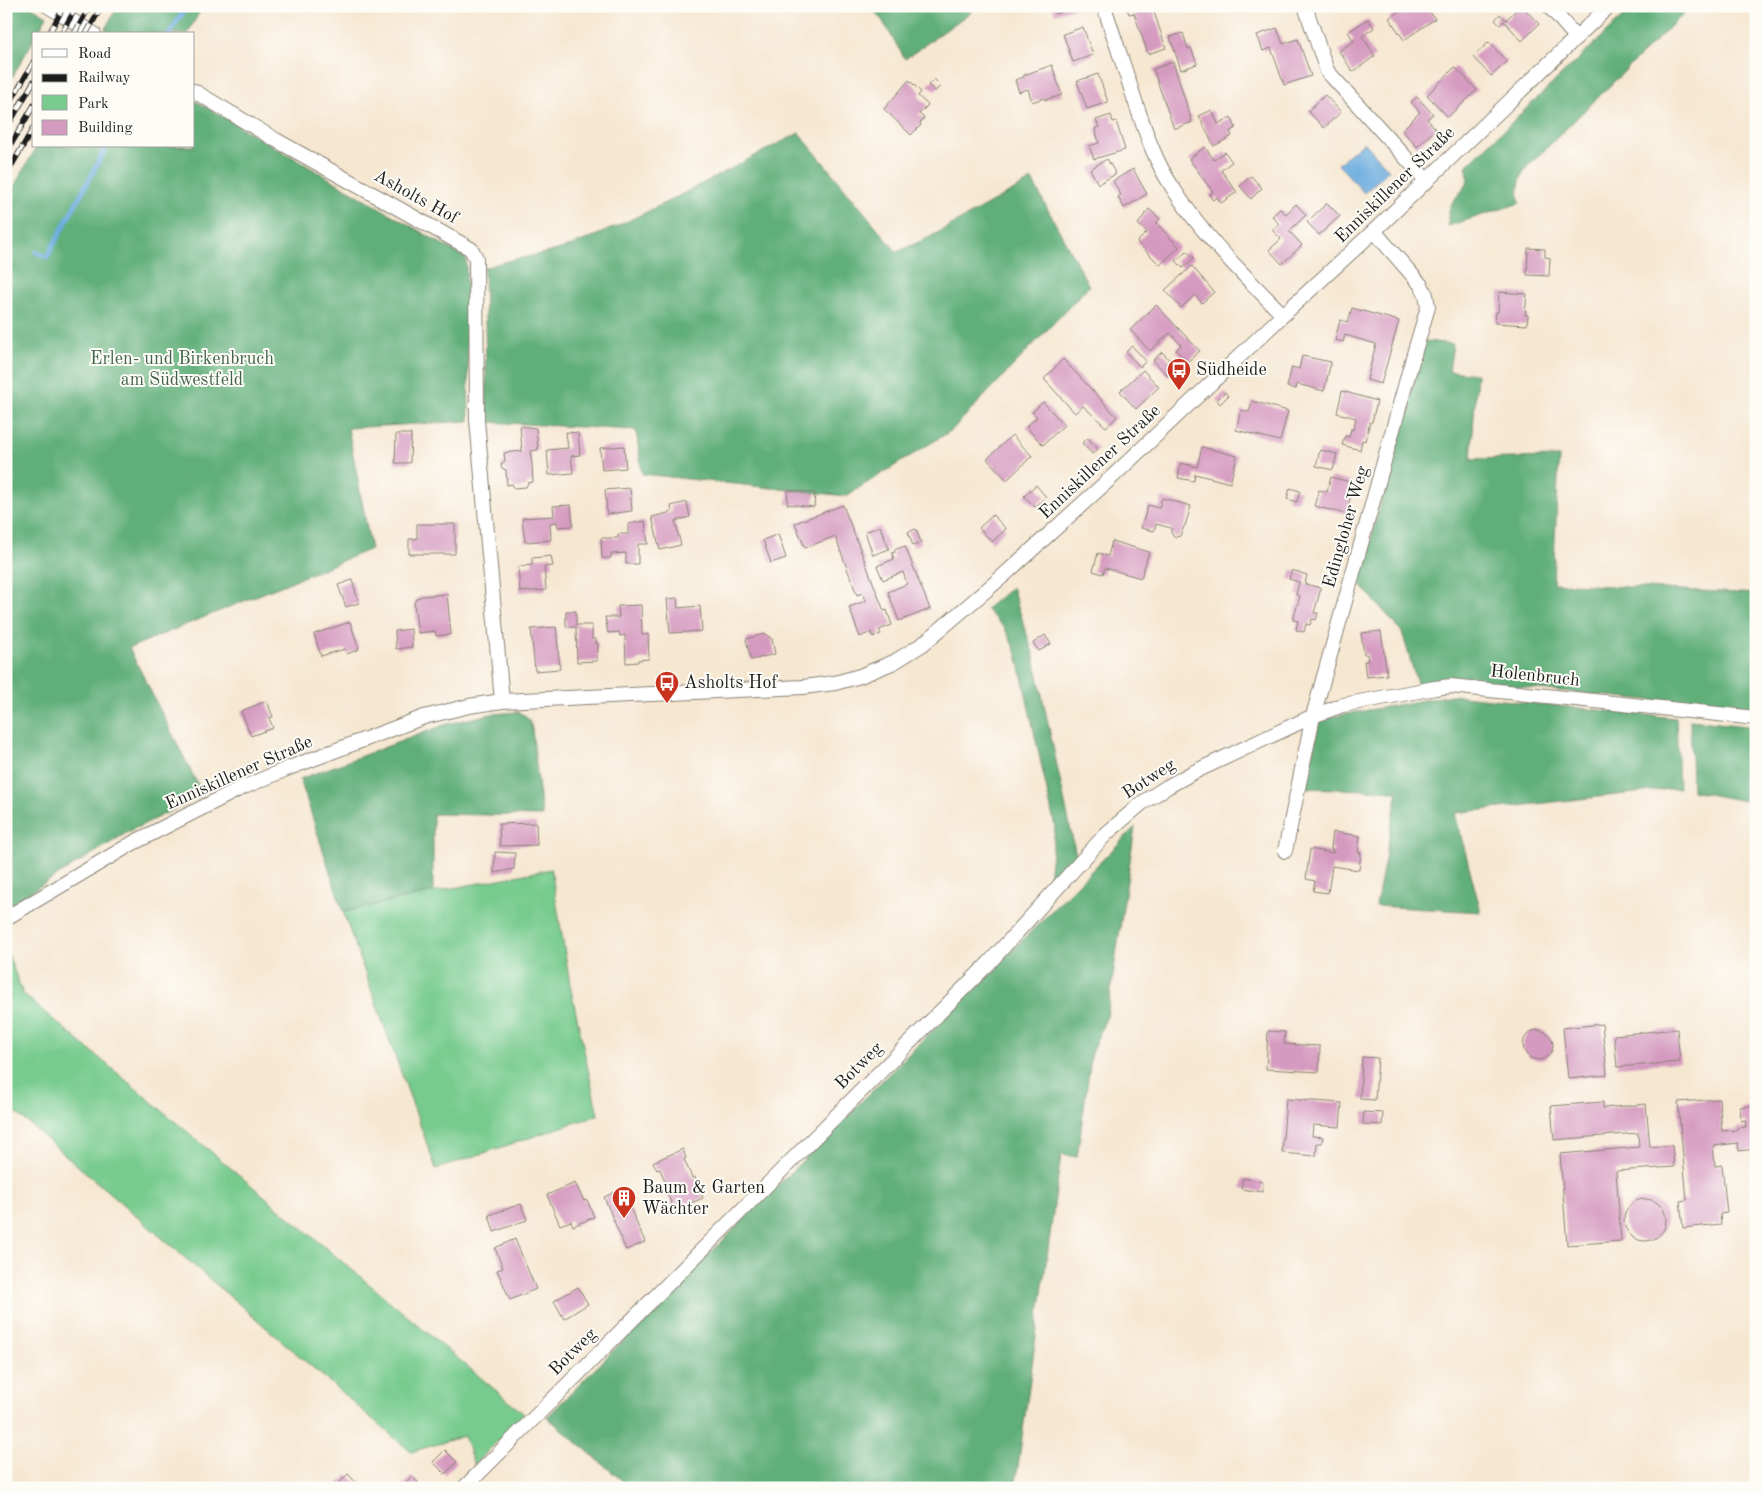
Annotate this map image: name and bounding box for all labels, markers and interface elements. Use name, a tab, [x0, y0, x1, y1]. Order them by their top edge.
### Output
legend	[32, 32, 195, 148]
text: Road	[78, 47, 112, 62]
text: Railway	[78, 71, 131, 86]
text: Park	[78, 97, 109, 112]
text: Building	[78, 121, 133, 136]
street label: Enniskillener Straße	[1332, 123, 1458, 247]
street label: Asholts Hof	[371, 166, 462, 228]
park label: Erlen- und Birkenbruch am Südwestfeld	[90, 350, 274, 389]
bus stop icon: Südheide	[1166, 357, 1192, 391]
place label: Südheide	[1196, 361, 1267, 379]
street label: Enniskillener Straße	[1036, 401, 1164, 523]
street label: Edingloher Weg	[1320, 464, 1372, 590]
street label: Holenbruch	[1489, 662, 1581, 690]
bus stop icon: Asholts Hof	[654, 670, 680, 704]
place label: Asholts Hof	[684, 674, 778, 692]
street label: Enniskillener Straße	[163, 733, 315, 813]
street label: Botweg	[1119, 755, 1179, 803]
street label: Botweg	[832, 1039, 886, 1093]
place label: Baum & Garten Wächter	[642, 1179, 765, 1218]
building icon: Baum & Garten Wächter	[611, 1185, 637, 1219]
street label: Botweg	[546, 1325, 600, 1379]

